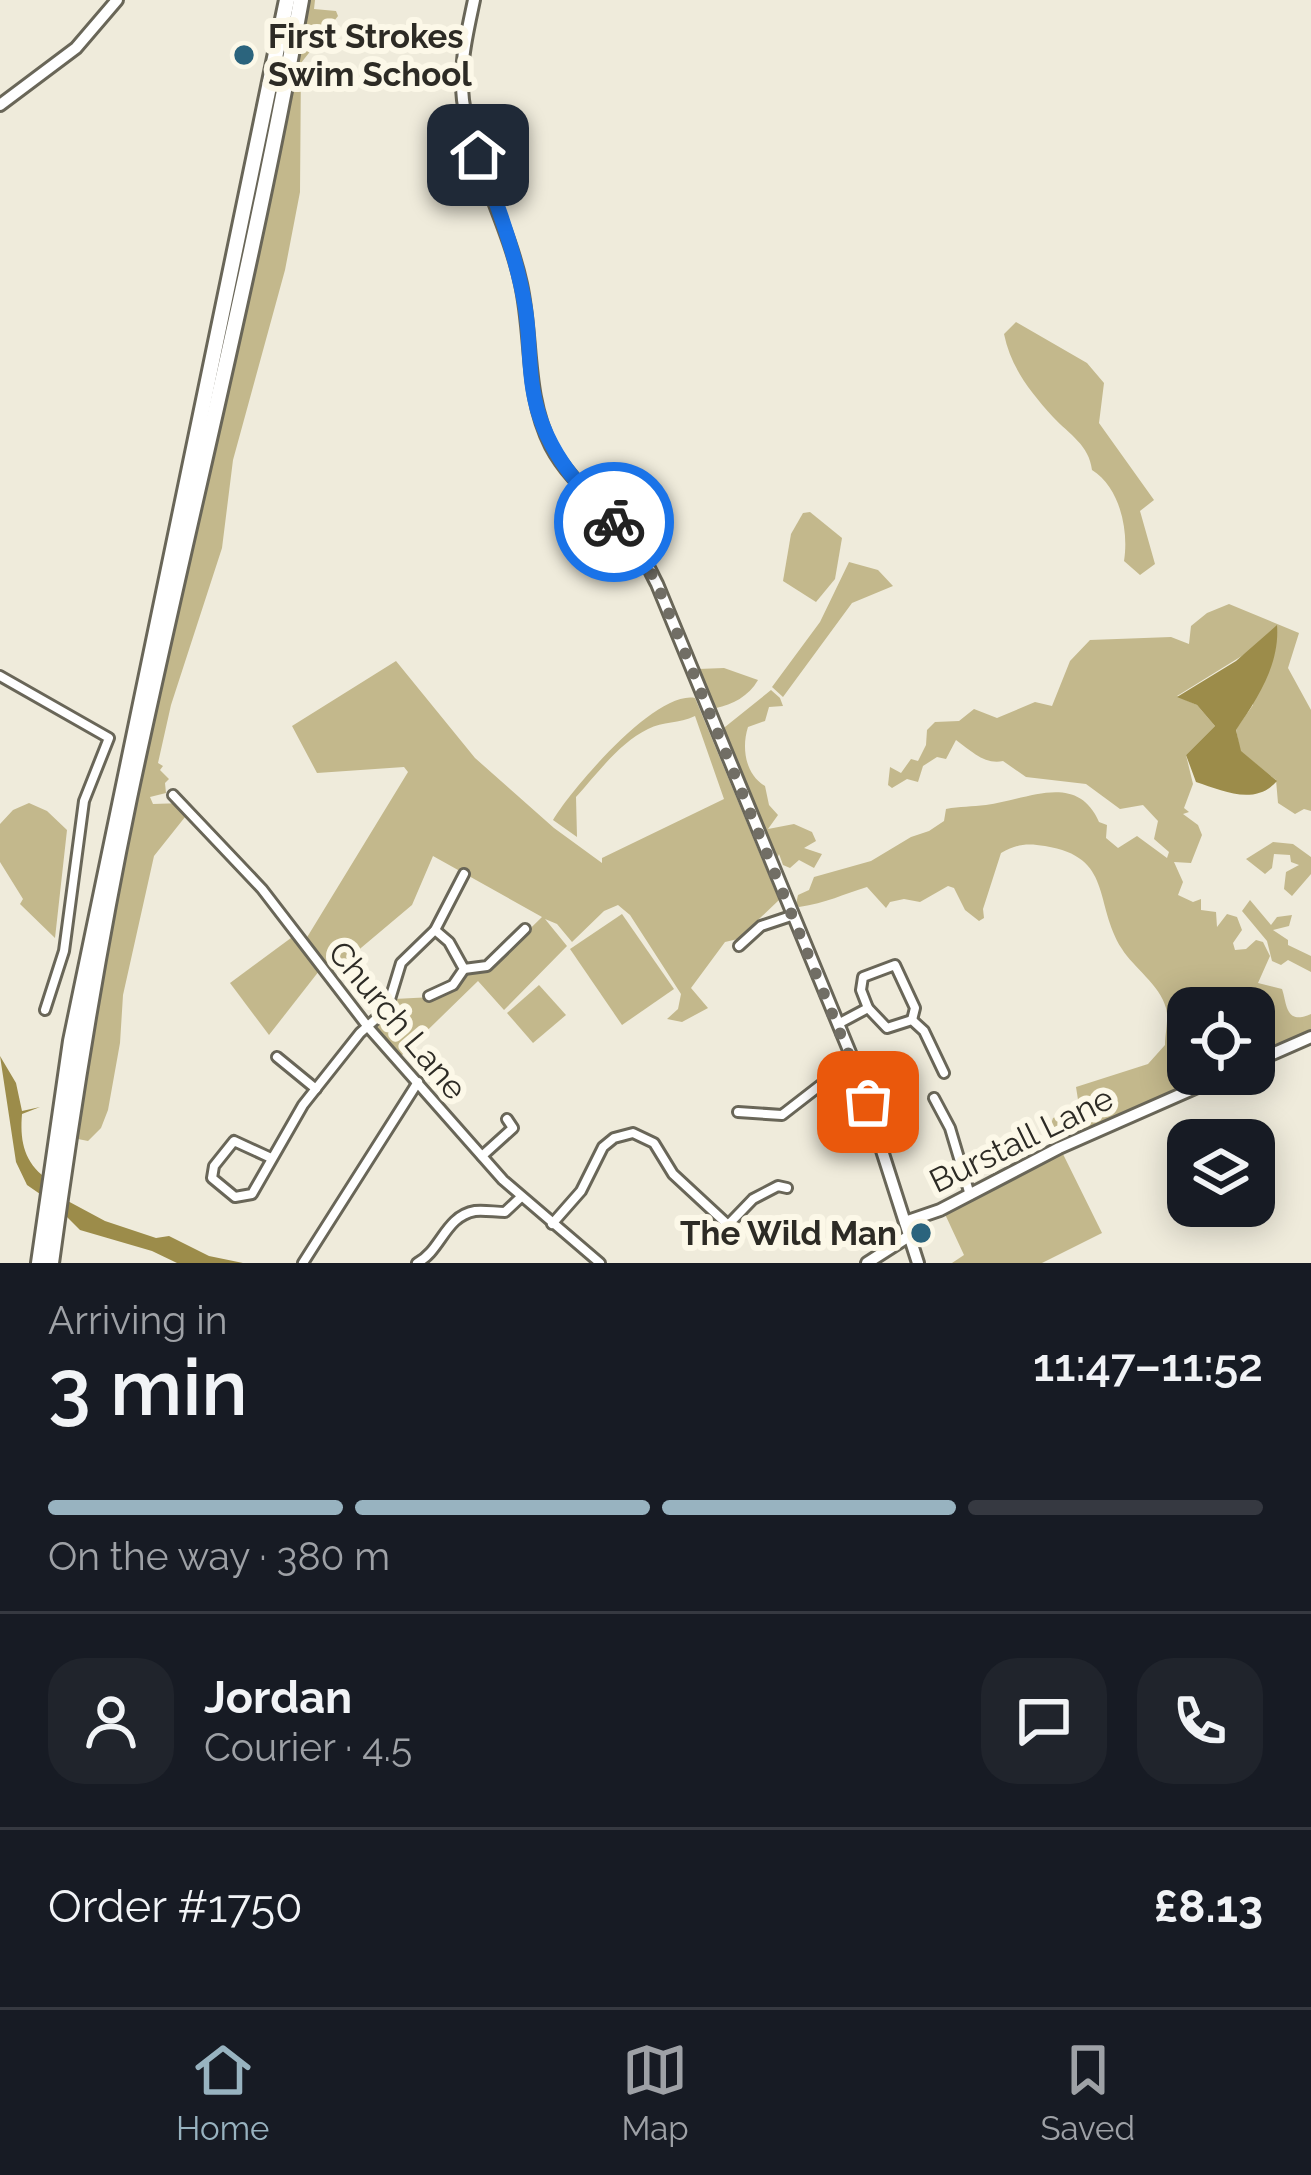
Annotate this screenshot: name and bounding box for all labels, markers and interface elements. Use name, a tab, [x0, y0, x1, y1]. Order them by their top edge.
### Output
place label: First Strokes Swim School	[268, 17, 472, 94]
marker: First Strokes Swim School	[231, 42, 257, 68]
pin	[427, 104, 529, 206]
icon: home	[445, 122, 511, 188]
courier	[554, 462, 674, 582]
icon: bike	[581, 489, 647, 555]
street label: Church Lane	[320, 933, 475, 1107]
map controls	[1167, 987, 1275, 1227]
button: locate	[1167, 987, 1275, 1095]
pin	[817, 1051, 919, 1153]
icon: bag	[835, 1069, 901, 1135]
street label: Burstall Lane	[923, 1078, 1119, 1201]
button: layers	[1167, 1119, 1275, 1227]
place label: The Wild Man	[680, 1214, 897, 1253]
marker: The Wild Man	[908, 1220, 934, 1246]
text: Arriving in	[48, 1297, 228, 1343]
text: 11:47–11:52	[1033, 1339, 1263, 1392]
text: 3 min	[48, 1342, 248, 1433]
text: On the way · 380 m	[48, 1533, 390, 1579]
button: person	[48, 1658, 174, 1784]
button: chat	[981, 1658, 1107, 1784]
button: phone	[1137, 1658, 1263, 1784]
text: Jordan	[204, 1671, 352, 1724]
text: Courier · 4.5	[204, 1724, 412, 1770]
text: Order #1750	[48, 1880, 303, 1933]
text: £8.13	[1154, 1880, 1263, 1933]
tab: Home	[176, 2037, 269, 2148]
tab: Map	[621, 2037, 689, 2148]
tab: Saved	[1041, 2037, 1135, 2148]

